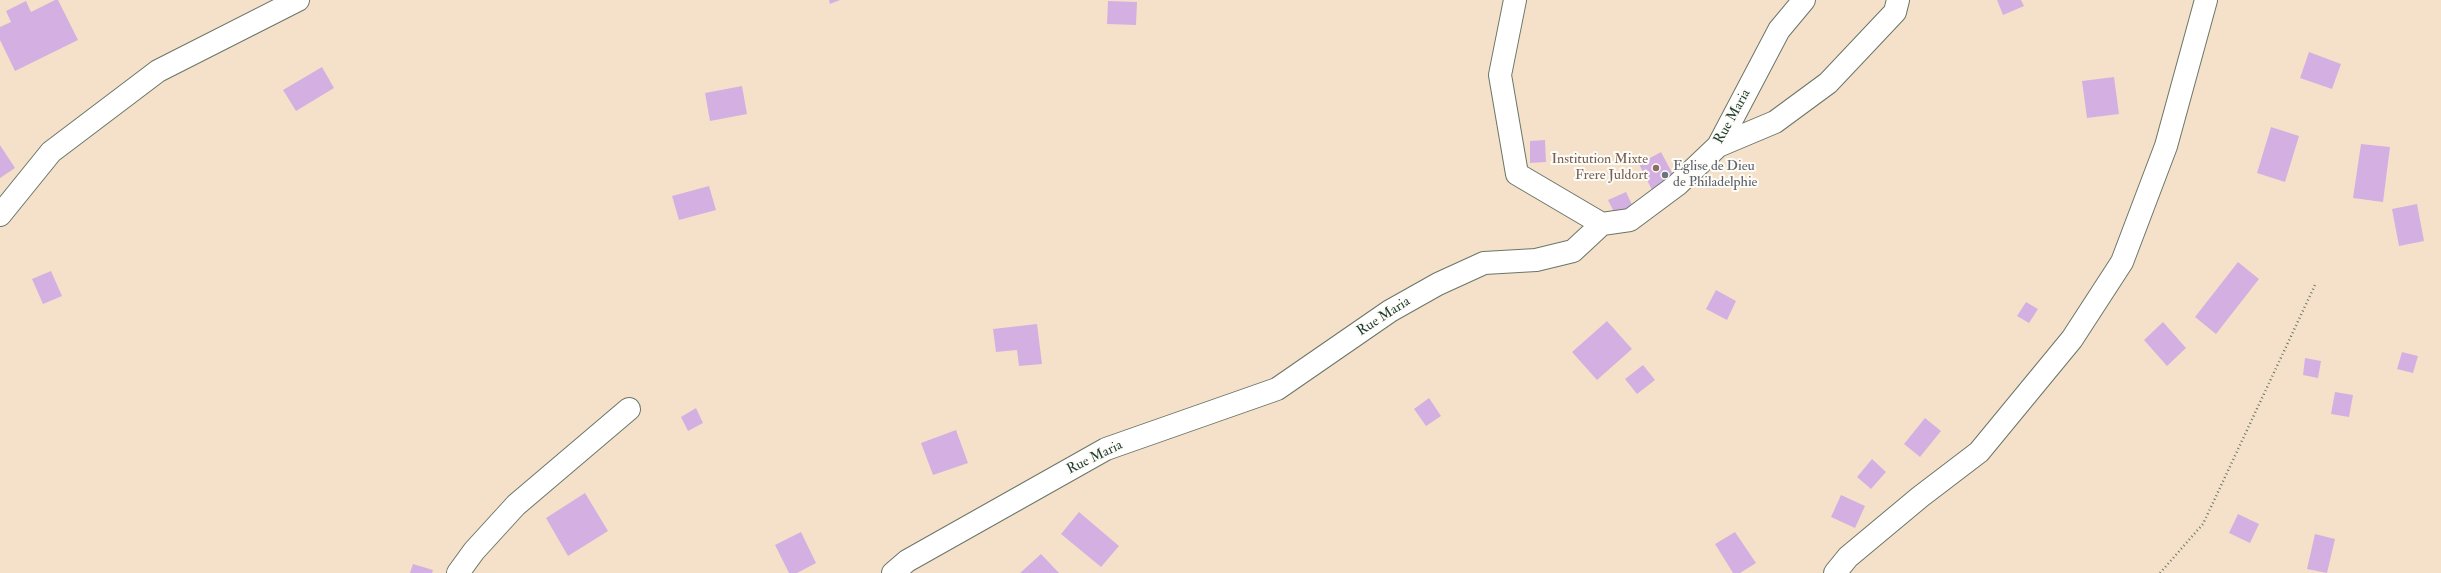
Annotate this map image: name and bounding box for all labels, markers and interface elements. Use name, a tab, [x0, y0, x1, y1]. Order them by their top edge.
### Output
street label: Rue Maria	[1711, 87, 1755, 147]
place label: Institution Mixte Frere Juldort	[1551, 152, 1648, 184]
place label: Eglise de Dieu de Philadelphie	[1673, 159, 1757, 192]
marker: Institution Mixte Frere Juldort	[1651, 163, 1661, 173]
marker: Eglise de Dieu de Philadelphie	[1660, 170, 1670, 180]
street label: Rue Maria	[1354, 294, 1414, 340]
street label: Rue Maria	[1064, 437, 1126, 479]

